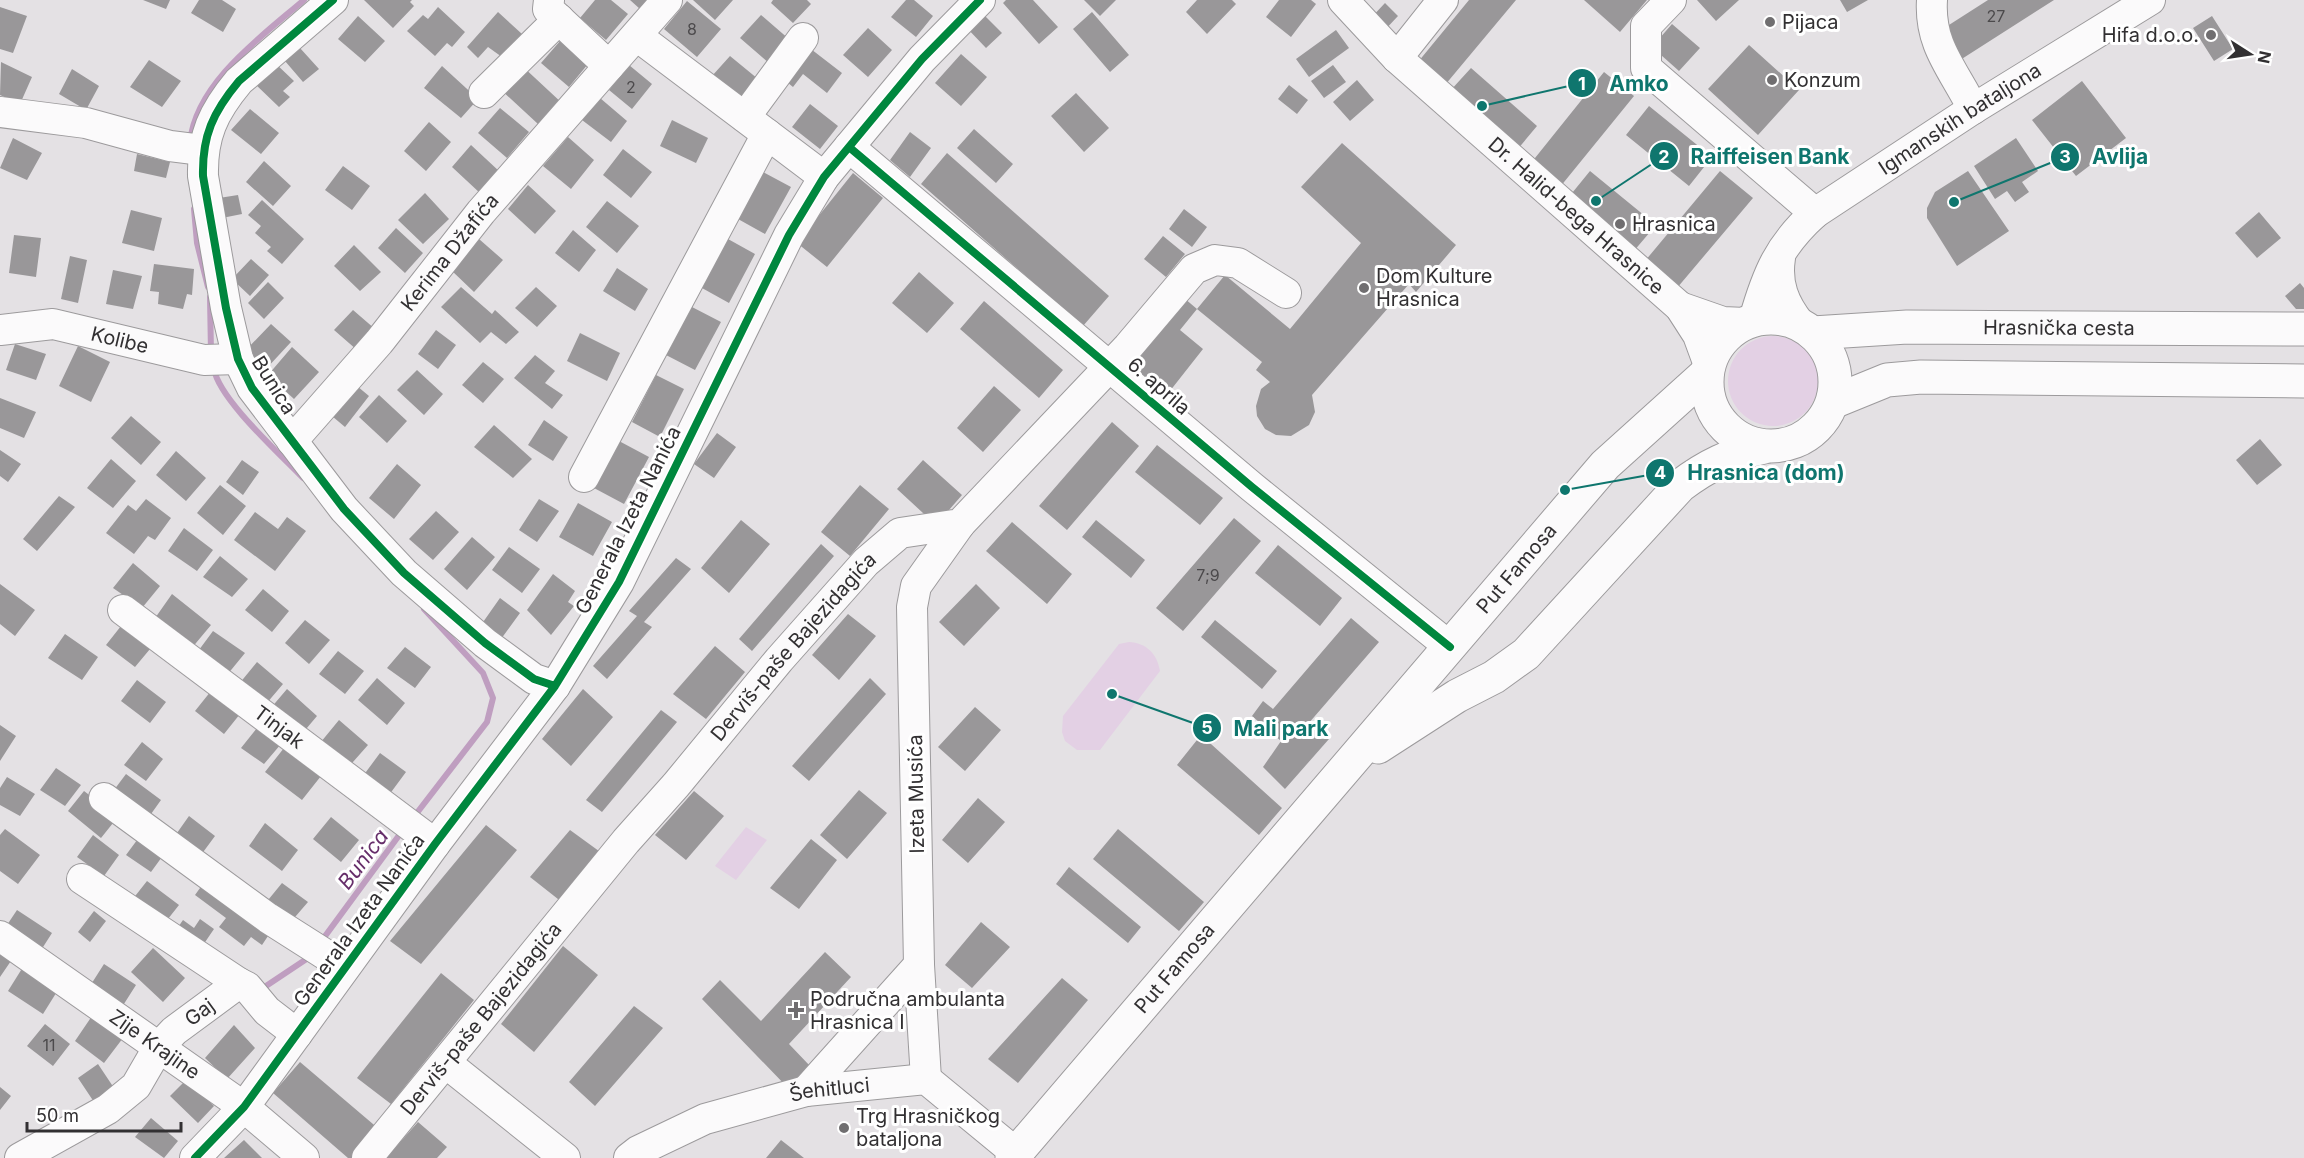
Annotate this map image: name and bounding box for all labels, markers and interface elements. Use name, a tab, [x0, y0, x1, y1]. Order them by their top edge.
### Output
house number: 27	[1987, 6, 2005, 26]
place label: Pijaca	[1782, 10, 1839, 34]
marker: Pijaca	[1763, 15, 1777, 29]
house number: 8	[687, 19, 697, 39]
place label: Hifa d.o.o.	[2102, 23, 2199, 47]
north arrow	[2220, 24, 2280, 84]
marker: Hifa d.o.o.	[2204, 28, 2218, 42]
text: N	[2254, 49, 2276, 65]
street label: Igmanskih bataljona	[1874, 58, 2046, 180]
callout: Amko	[1567, 64, 1681, 103]
place label: Konzum	[1784, 68, 1861, 92]
text: Amko	[1609, 71, 1669, 96]
text: 1	[1578, 73, 1586, 94]
marker: Konzum	[1765, 73, 1779, 87]
house number: 2	[626, 77, 636, 97]
street label: Dr. Halid-bega Hrasnice	[1483, 132, 1669, 299]
callout: Raiffeisen Bank	[1649, 137, 1861, 176]
callout: Avlija	[2050, 138, 2160, 177]
text: Raiffeisen Bank	[1691, 144, 1850, 169]
text: Avlija	[2092, 144, 2148, 169]
text: 2	[1658, 146, 1670, 167]
text: 3	[2059, 146, 2071, 167]
street label: Kerima Džafića	[396, 189, 504, 316]
place label: Hrasnica	[1632, 212, 1716, 236]
marker: Hrasnica	[1613, 217, 1627, 231]
place label: Dom Kulture Hrasnica	[1376, 264, 1493, 311]
marker: Dom Kulture Hrasnica	[1357, 281, 1371, 295]
street label: Hrasnička cesta	[1983, 315, 2135, 340]
street label: Kolibe	[89, 321, 151, 358]
street label: Bunica	[247, 351, 301, 419]
street label: 6. aprila	[1123, 352, 1195, 420]
street label: Generala Izeta Nanića	[570, 422, 686, 618]
callout: Hrasnica (dom)	[1645, 453, 1856, 492]
text: Hrasnica (dom)	[1687, 460, 1845, 485]
text: 4	[1654, 462, 1666, 483]
street label: Put Famosa	[1471, 519, 1562, 618]
street label: Derviš-paše Bajezidagića	[705, 547, 881, 746]
house number: 7;9	[1196, 565, 1220, 585]
street label: Tinjak	[249, 700, 309, 754]
callout: Mali park	[1192, 709, 1340, 748]
text: Mali park	[1234, 716, 1329, 741]
text: 5	[1201, 717, 1213, 738]
street label: Izeta Musića	[903, 734, 929, 854]
water label: Bunica	[332, 824, 394, 894]
street label: Generala Izeta Nanića	[288, 829, 430, 1011]
street label: Derviš-paše Bajezidagića	[395, 918, 566, 1120]
street label: Put Famosa	[1129, 918, 1220, 1018]
place label: Područna ambulanta Hrasnica I	[810, 987, 1005, 1034]
street label: Gaj	[180, 993, 219, 1031]
marker: Područna ambulanta Hrasnica I	[787, 1001, 805, 1019]
street label: Zije Krajine	[105, 1005, 205, 1084]
house number: 11	[42, 1035, 56, 1055]
street label: Šehitluci	[787, 1073, 871, 1107]
scale bar	[27, 1095, 182, 1133]
place label: Trg Hrasničkog bataljona	[856, 1104, 1000, 1151]
text: 50 m	[36, 1105, 79, 1126]
marker: Trg Hrasničkog bataljona	[837, 1121, 851, 1135]

